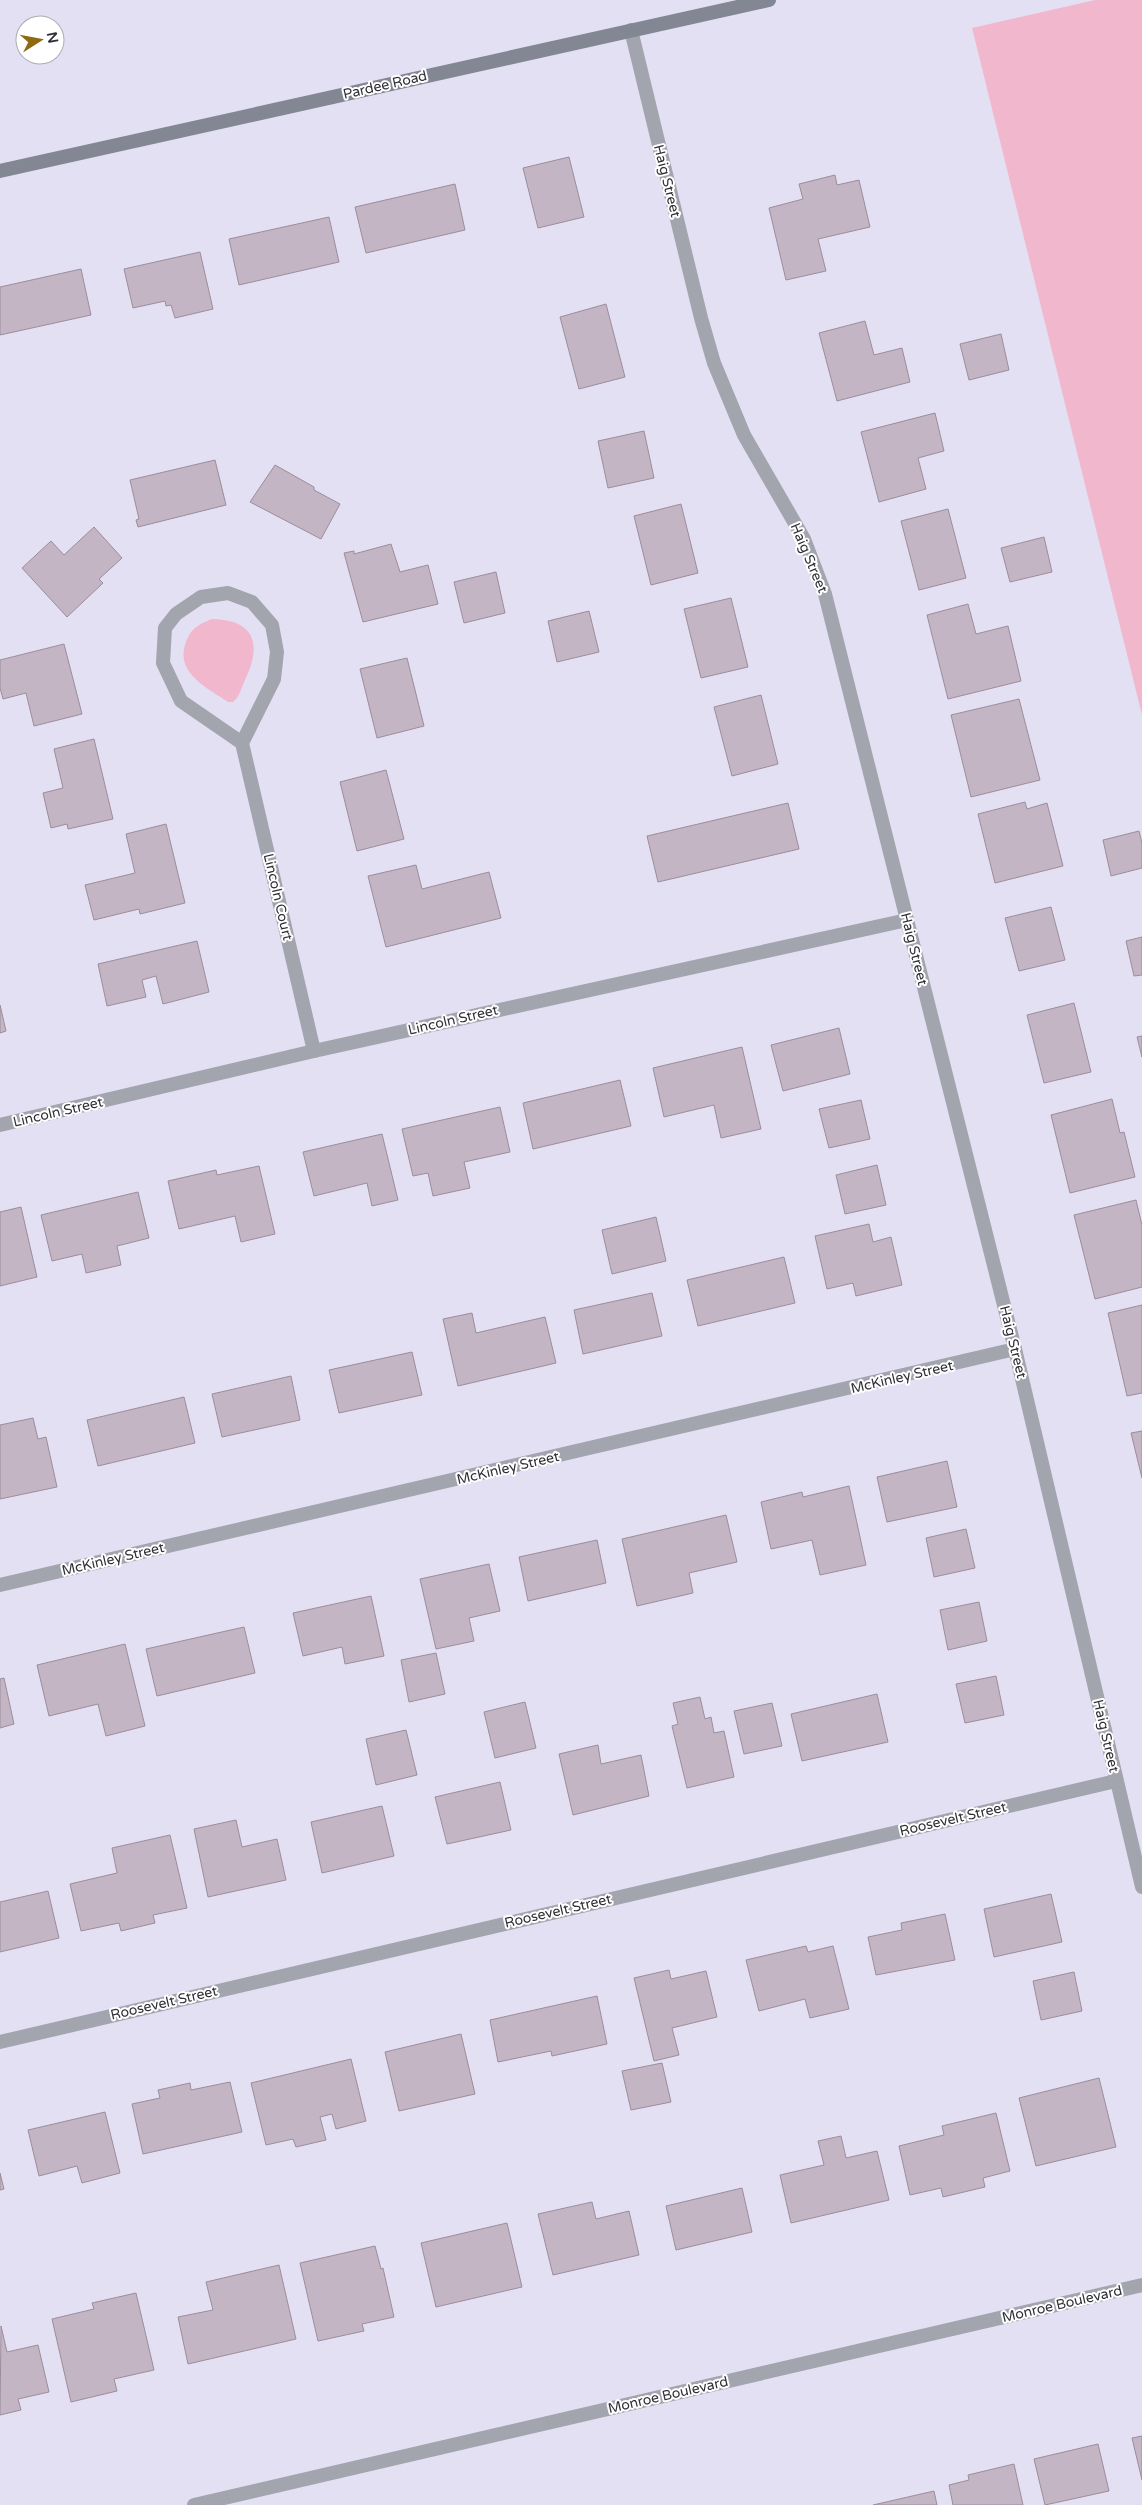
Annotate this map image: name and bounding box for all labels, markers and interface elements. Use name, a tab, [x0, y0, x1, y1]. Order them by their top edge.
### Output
north arrow	[15, 15, 65, 65]
text: N	[43, 30, 62, 45]
street label: Pardee Road	[341, 67, 429, 103]
street label: Haig Street	[650, 143, 684, 220]
street label: Haig Street	[787, 520, 832, 596]
street label: Lincoln Court	[260, 852, 296, 943]
street label: Haig Street	[897, 911, 931, 988]
street label: Lincoln Street	[406, 1001, 500, 1039]
street label: Lincoln Street	[11, 1093, 105, 1131]
street label: Haig Street	[996, 1304, 1030, 1381]
street label: McKinley Street	[849, 1357, 956, 1397]
street label: McKinley Street	[455, 1448, 562, 1488]
street label: McKinley Street	[60, 1539, 167, 1579]
street label: Haig Street	[1089, 1698, 1123, 1775]
street label: Roosevelt Street	[898, 1798, 1009, 1840]
street label: Roosevelt Street	[503, 1890, 614, 1932]
street label: Roosevelt Street	[109, 1982, 220, 2024]
street label: Monroe Boulevard	[1000, 2282, 1124, 2326]
street label: Monroe Boulevard	[606, 2373, 730, 2417]

